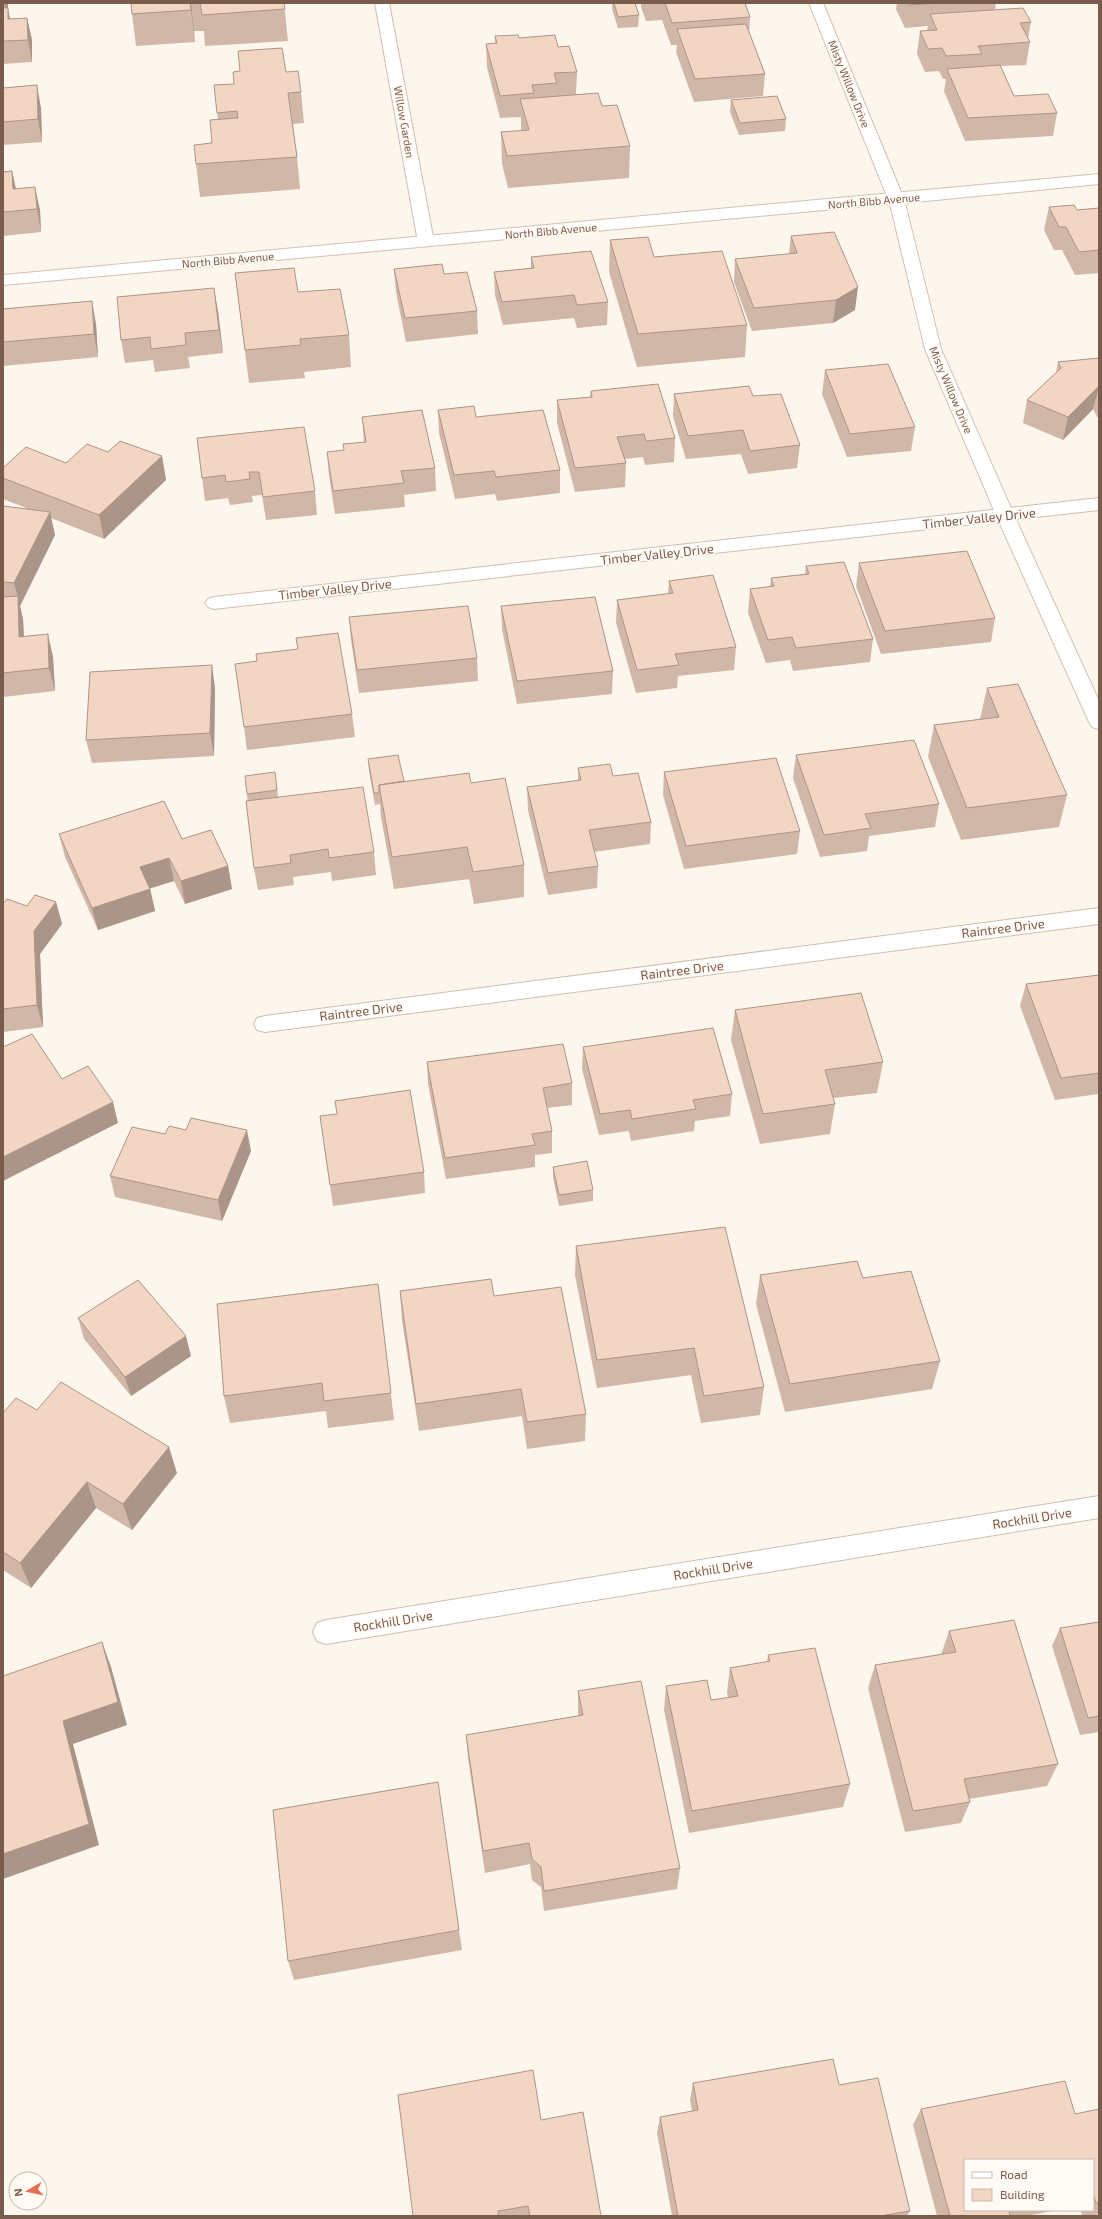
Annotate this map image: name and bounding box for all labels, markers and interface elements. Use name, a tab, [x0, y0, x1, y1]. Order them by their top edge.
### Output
street label: Misty Willow Drive	[826, 38, 873, 130]
street label: Willow Garden	[392, 85, 417, 159]
street label: North Bibb Avenue	[827, 190, 921, 211]
street label: North Bibb Avenue	[504, 220, 598, 241]
street label: North Bibb Avenue	[181, 249, 275, 270]
street label: Misty Willow Drive	[927, 344, 976, 435]
street label: Timber Valley Drive	[922, 504, 1036, 532]
street label: Timber Valley Drive	[600, 540, 714, 568]
street label: Timber Valley Drive	[278, 575, 392, 603]
street label: Raintree Drive	[961, 915, 1046, 941]
street label: Raintree Drive	[640, 957, 725, 983]
street label: Raintree Drive	[319, 998, 404, 1024]
street label: Rockhill Drive	[991, 1504, 1073, 1532]
street label: Rockhill Drive	[672, 1555, 754, 1583]
street label: Rockhill Drive	[352, 1607, 434, 1635]
legend	[964, 2159, 1094, 2211]
text: Road	[1000, 2167, 1028, 2181]
north arrow	[8, 2171, 48, 2211]
text: Building	[1000, 2187, 1045, 2201]
text: N	[11, 2188, 25, 2198]

